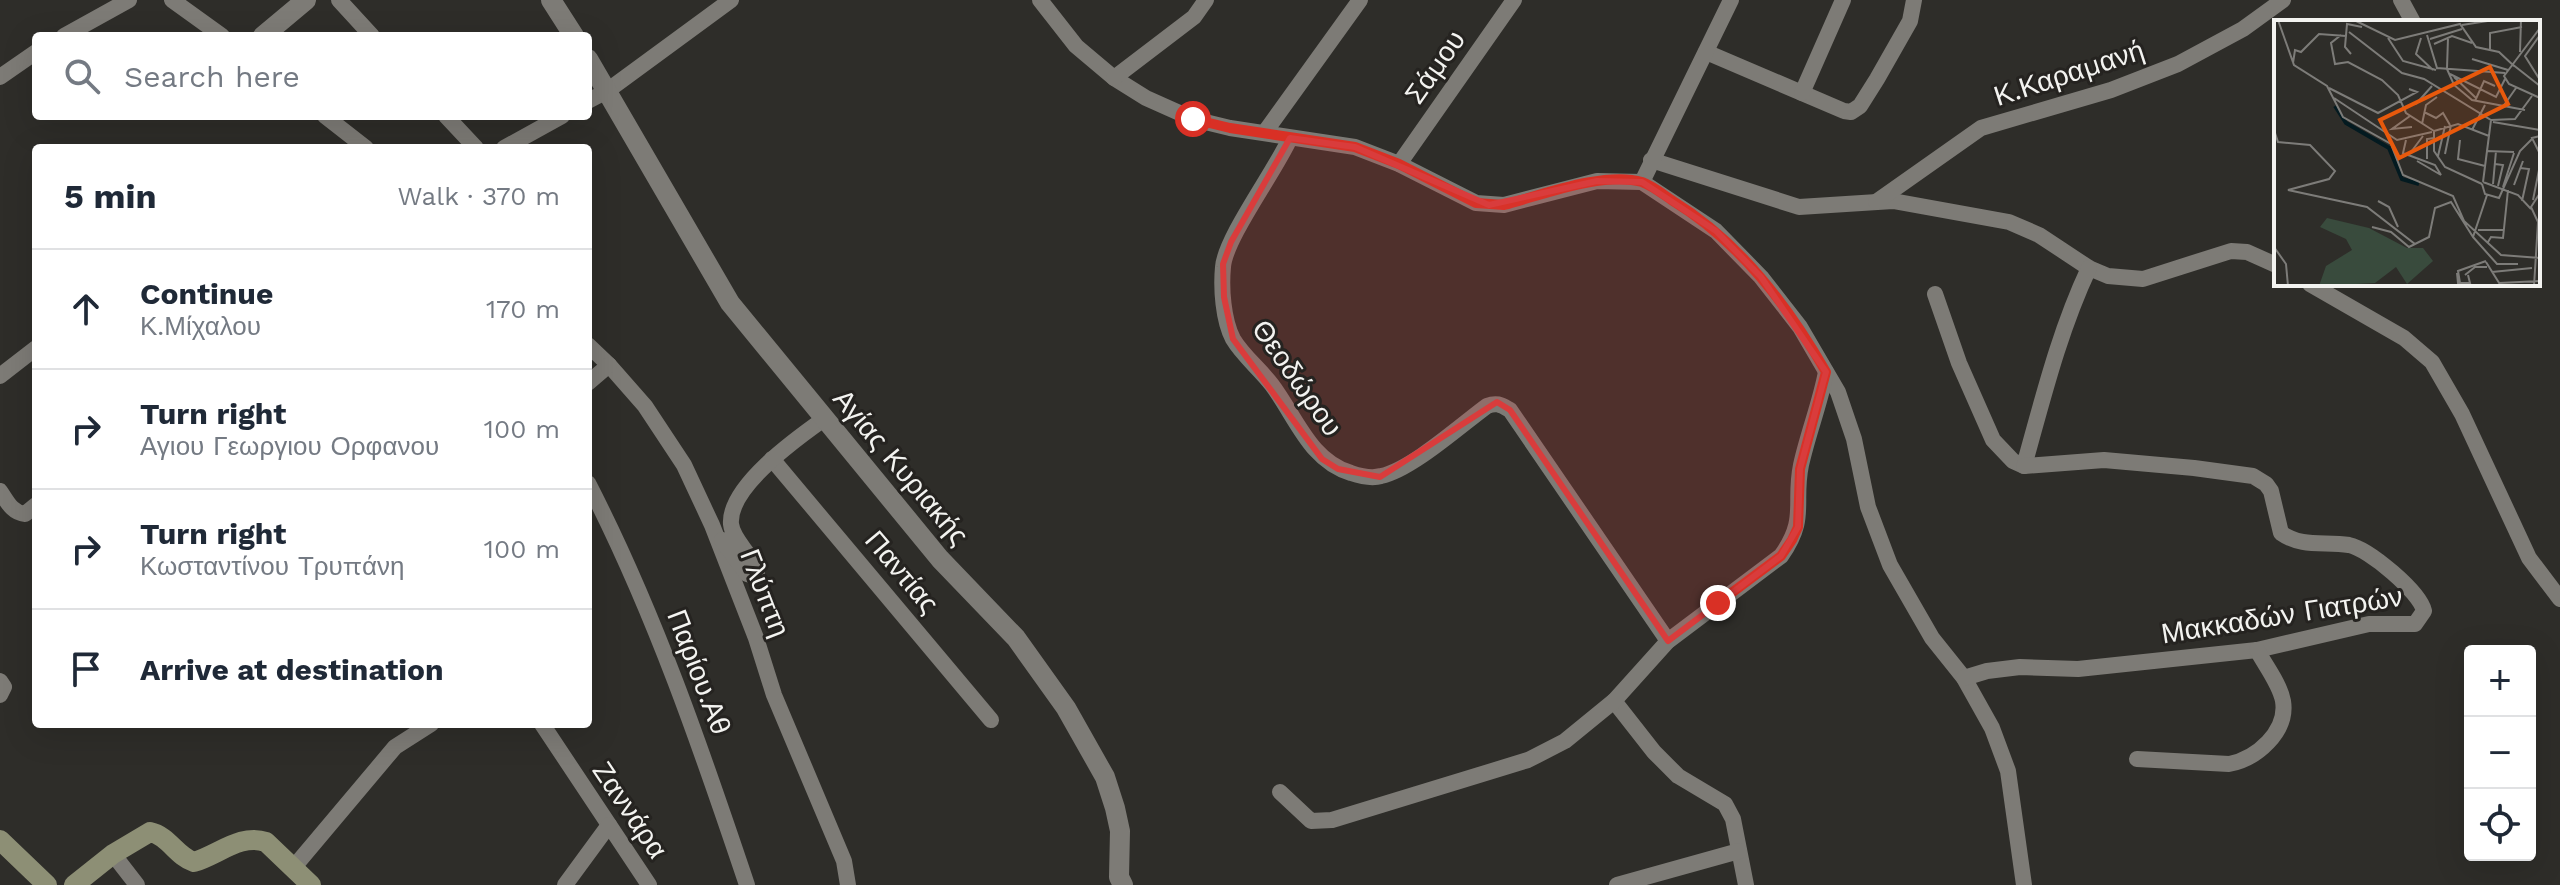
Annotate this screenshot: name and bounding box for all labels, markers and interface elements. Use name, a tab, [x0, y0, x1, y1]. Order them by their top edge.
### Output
inset map	[2274, 20, 2540, 286]
street label: Σάμου	[1398, 24, 1472, 110]
search box	[32, 32, 592, 120]
street label: Κ.Καραμανή	[1990, 33, 2148, 113]
icon: search	[60, 54, 104, 98]
text: Search here	[124, 59, 300, 94]
route start	[1175, 101, 1211, 137]
text: 5 min	[64, 176, 157, 216]
text: Walk · 370 m	[398, 181, 560, 211]
text: Continue	[140, 276, 273, 311]
icon: ahead	[64, 287, 108, 331]
text: 170 m	[486, 294, 560, 324]
text: Κ.Μίχαλου	[140, 311, 261, 341]
street label: Θεοδώρου	[1245, 314, 1349, 442]
street label: Αγίας Κυριακής	[826, 382, 976, 552]
text: Turn right	[140, 396, 286, 431]
icon: right	[64, 407, 108, 451]
text: 100 m	[484, 414, 560, 444]
text: Αγιου Γεωργιου Ορφανου	[140, 431, 439, 461]
text: Turn right	[140, 516, 286, 551]
street label: Παντίας	[858, 524, 946, 620]
icon: right	[64, 527, 108, 571]
text: 100 m	[484, 534, 560, 564]
street label: Γλύπτη	[733, 544, 797, 642]
text: Κωσταντίνου Τρυπάνη	[140, 551, 404, 581]
street label: Μακκαδών Γιατρών	[2159, 580, 2405, 650]
route end	[1700, 585, 1736, 621]
street label: Παρίου.Αθ	[660, 605, 738, 739]
map controls	[2464, 645, 2536, 861]
button: +	[2464, 645, 2536, 717]
icon: arrive	[64, 647, 108, 691]
text: Arrive at destination	[140, 652, 444, 687]
button: −	[2464, 717, 2536, 789]
street label: Ζαννάρα	[586, 755, 674, 865]
button: locate	[2464, 789, 2536, 861]

